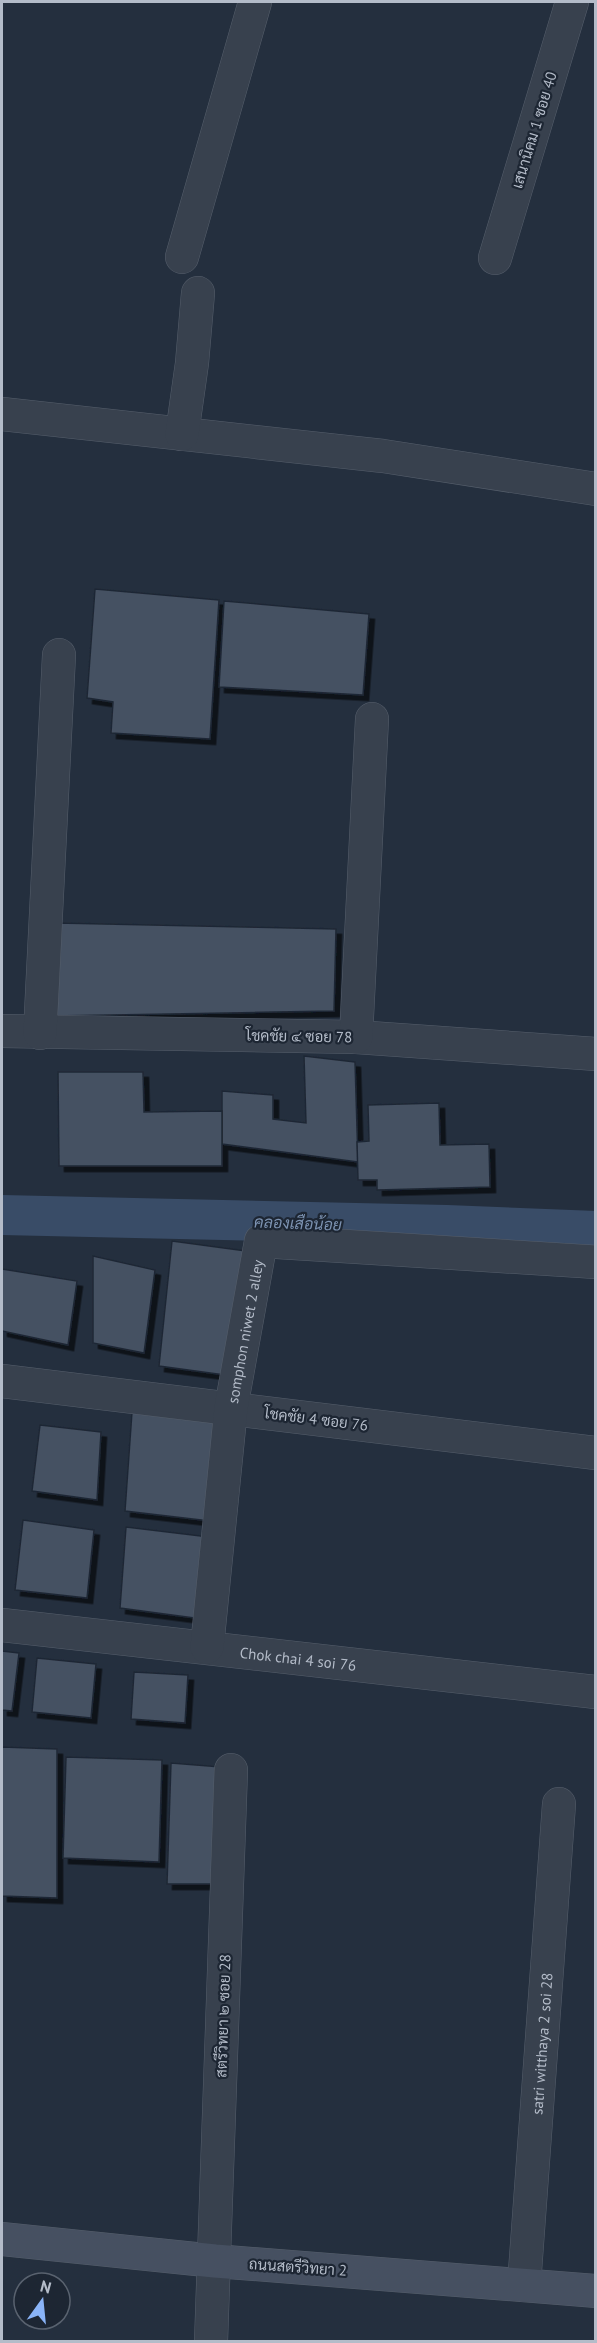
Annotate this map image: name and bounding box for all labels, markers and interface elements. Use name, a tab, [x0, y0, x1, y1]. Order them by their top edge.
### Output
street label: เสนานิคม 1 ซอย 40	[507, 69, 561, 191]
street label: โชคชัย ๔ ซอย 78	[245, 1026, 352, 1046]
water label: คลองเสือน้อย	[254, 1210, 342, 1235]
street label: somphon niwet 2 alley	[223, 1258, 267, 1405]
street label: โชคชัย 4 ซอย 76	[262, 1403, 369, 1435]
street label: Chok chai 4 soi 76	[239, 1642, 357, 1674]
street label: สตรีวิทยา ๒ ซอย 28	[211, 1954, 235, 2078]
street label: satri witthaya 2 soi 28	[527, 1972, 556, 2115]
street label: ถนนสตรีวิทยา 2	[248, 2254, 348, 2280]
north arrow	[12, 2271, 72, 2331]
text: N	[38, 2275, 54, 2298]

